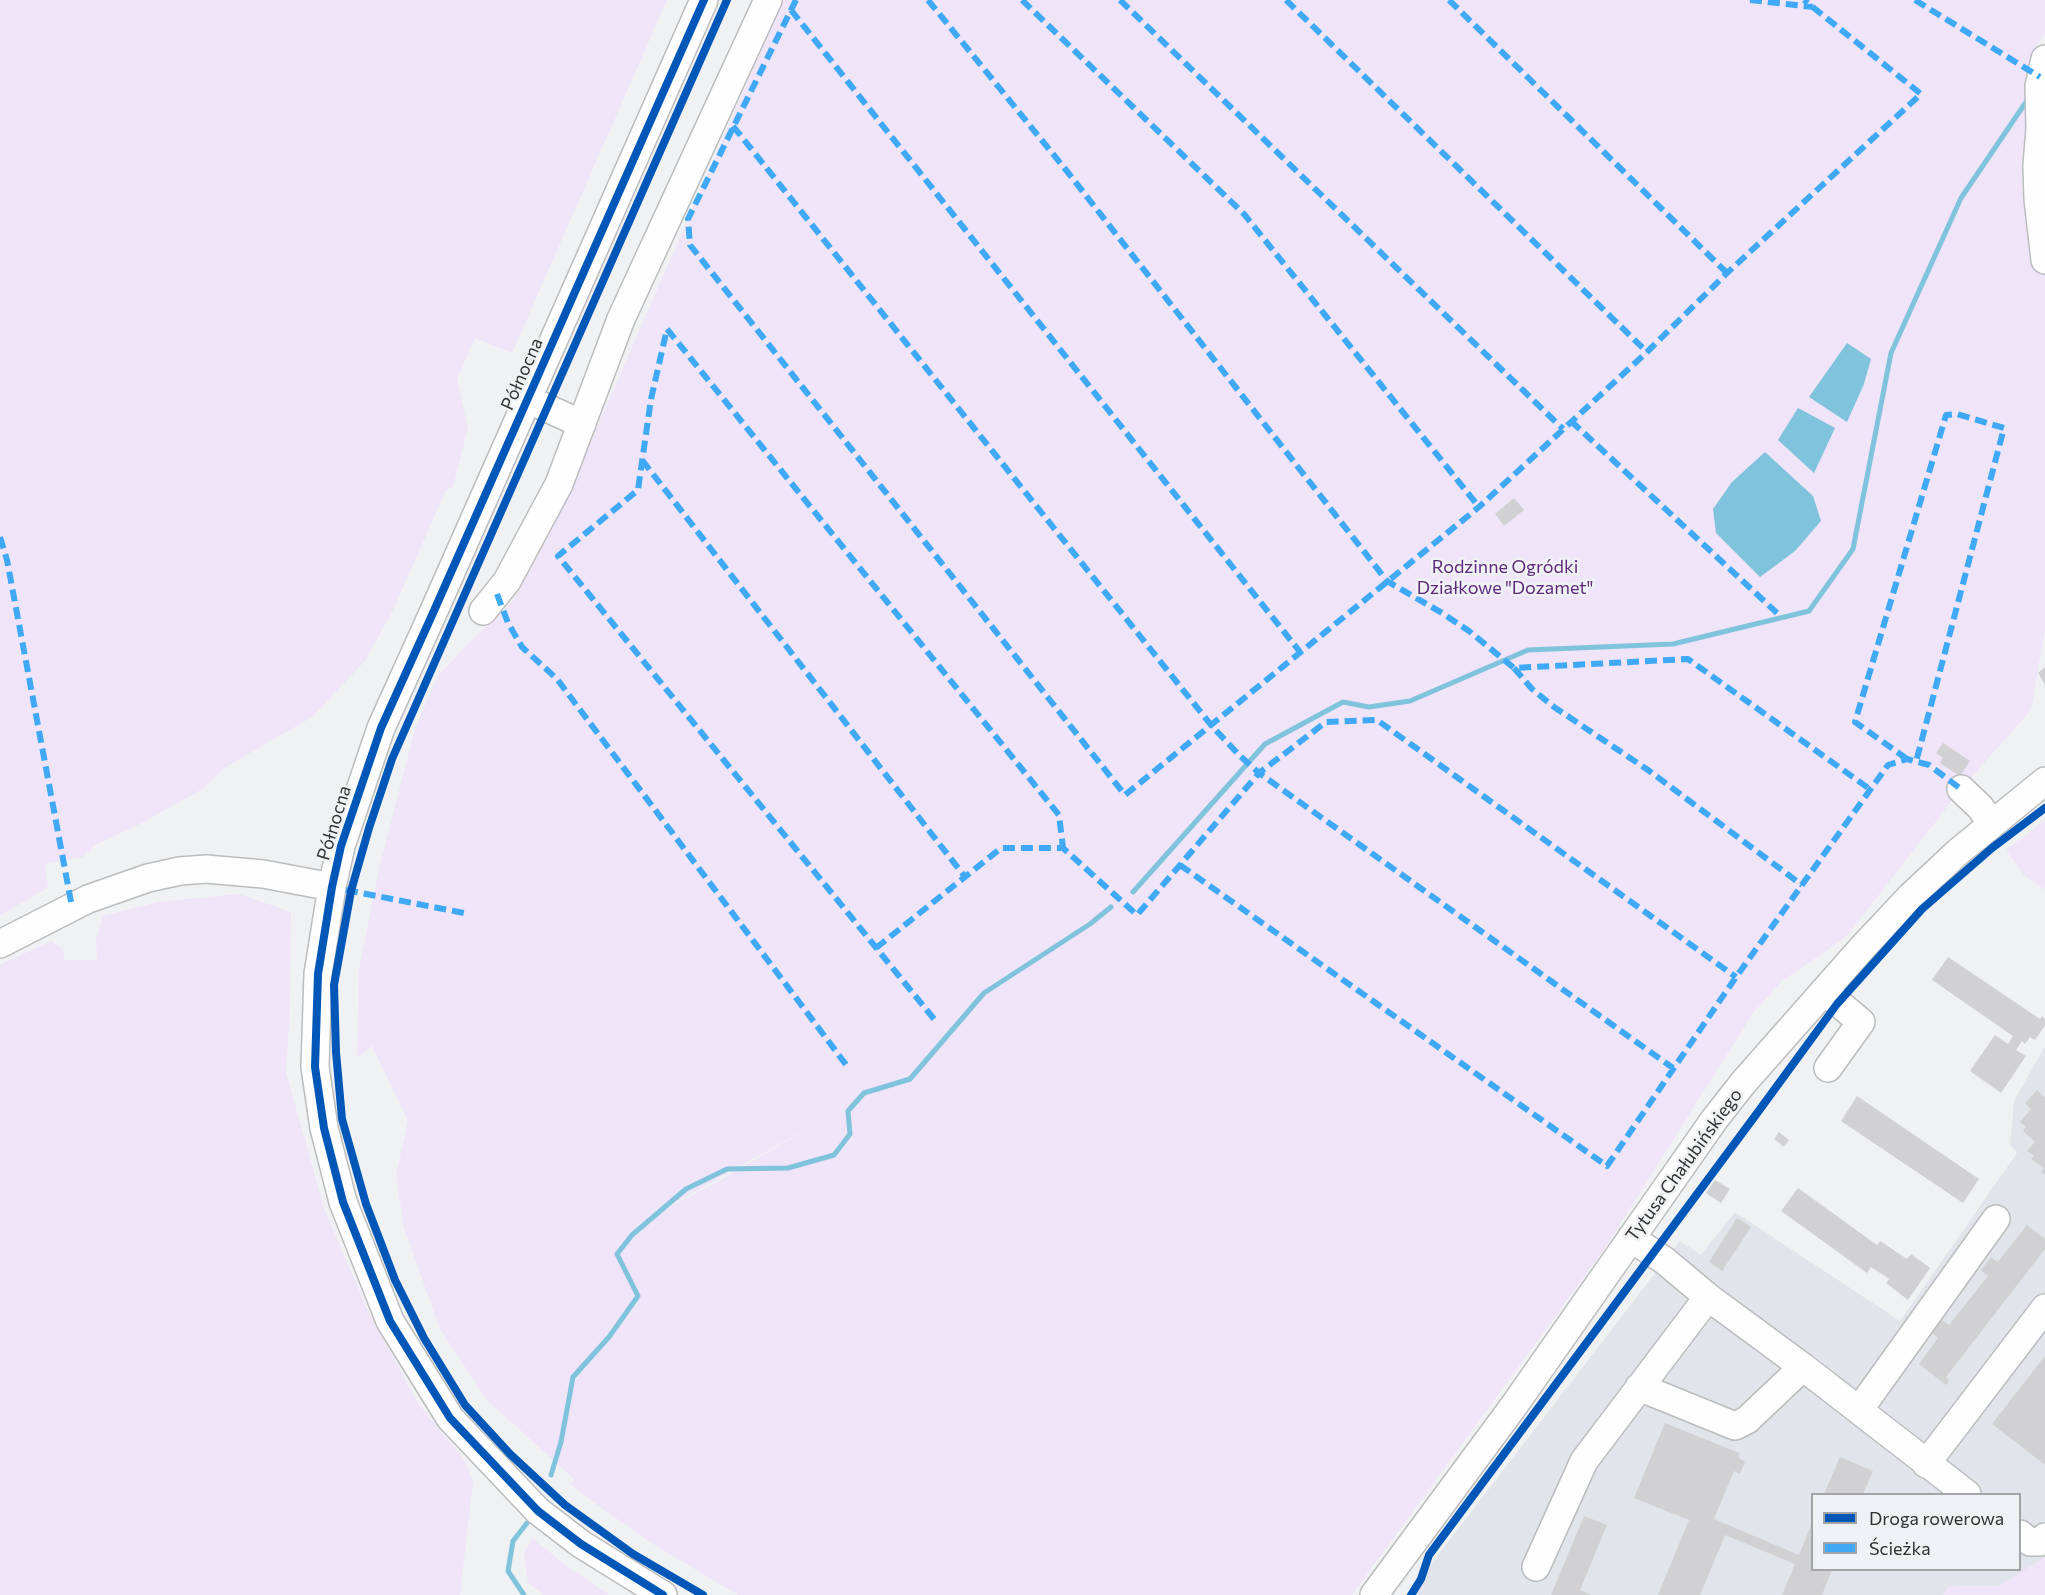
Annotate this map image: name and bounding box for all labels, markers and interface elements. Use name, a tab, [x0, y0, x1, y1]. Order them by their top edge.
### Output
street label: Północna	[497, 334, 547, 414]
park label: Rodzinne Ogródki Działkowe "Dozamet"	[1417, 556, 1593, 598]
street label: Północna	[312, 783, 356, 863]
street label: Tytusa Chałubińskiego	[1621, 1084, 1747, 1246]
legend	[1811, 1493, 2021, 1571]
text: Droga rowerowa	[1869, 1507, 2004, 1529]
text: Ścieżka	[1869, 1537, 1931, 1559]

